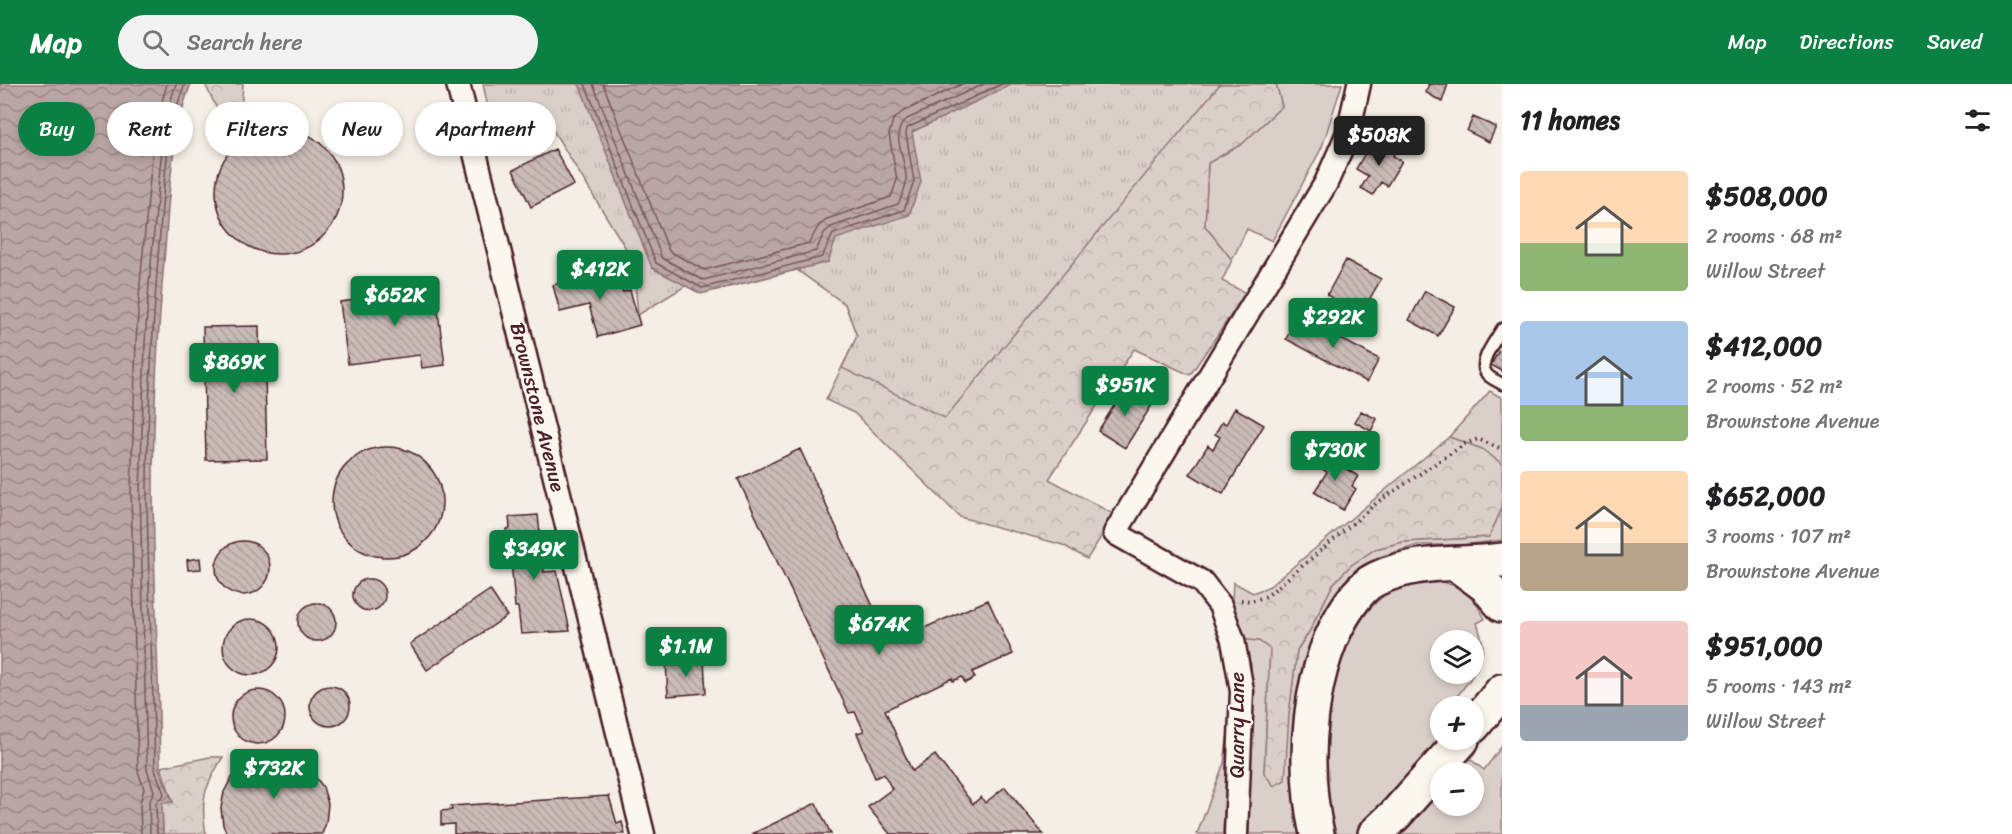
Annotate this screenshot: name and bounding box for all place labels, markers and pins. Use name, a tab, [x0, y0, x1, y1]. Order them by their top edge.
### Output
pin: $508K	[1337, 116, 1421, 167]
pin: $412K	[558, 250, 642, 301]
pin: $652K	[353, 276, 437, 327]
pin: $292K	[1291, 298, 1375, 349]
pin: $869K	[192, 343, 276, 394]
pin: $951K	[1083, 366, 1167, 417]
pin: $730K	[1293, 431, 1377, 482]
pin: $349K	[492, 530, 576, 581]
pin: $674K	[837, 605, 921, 656]
pin: $1.1M	[644, 627, 728, 678]
pin: $732K	[232, 749, 316, 800]

